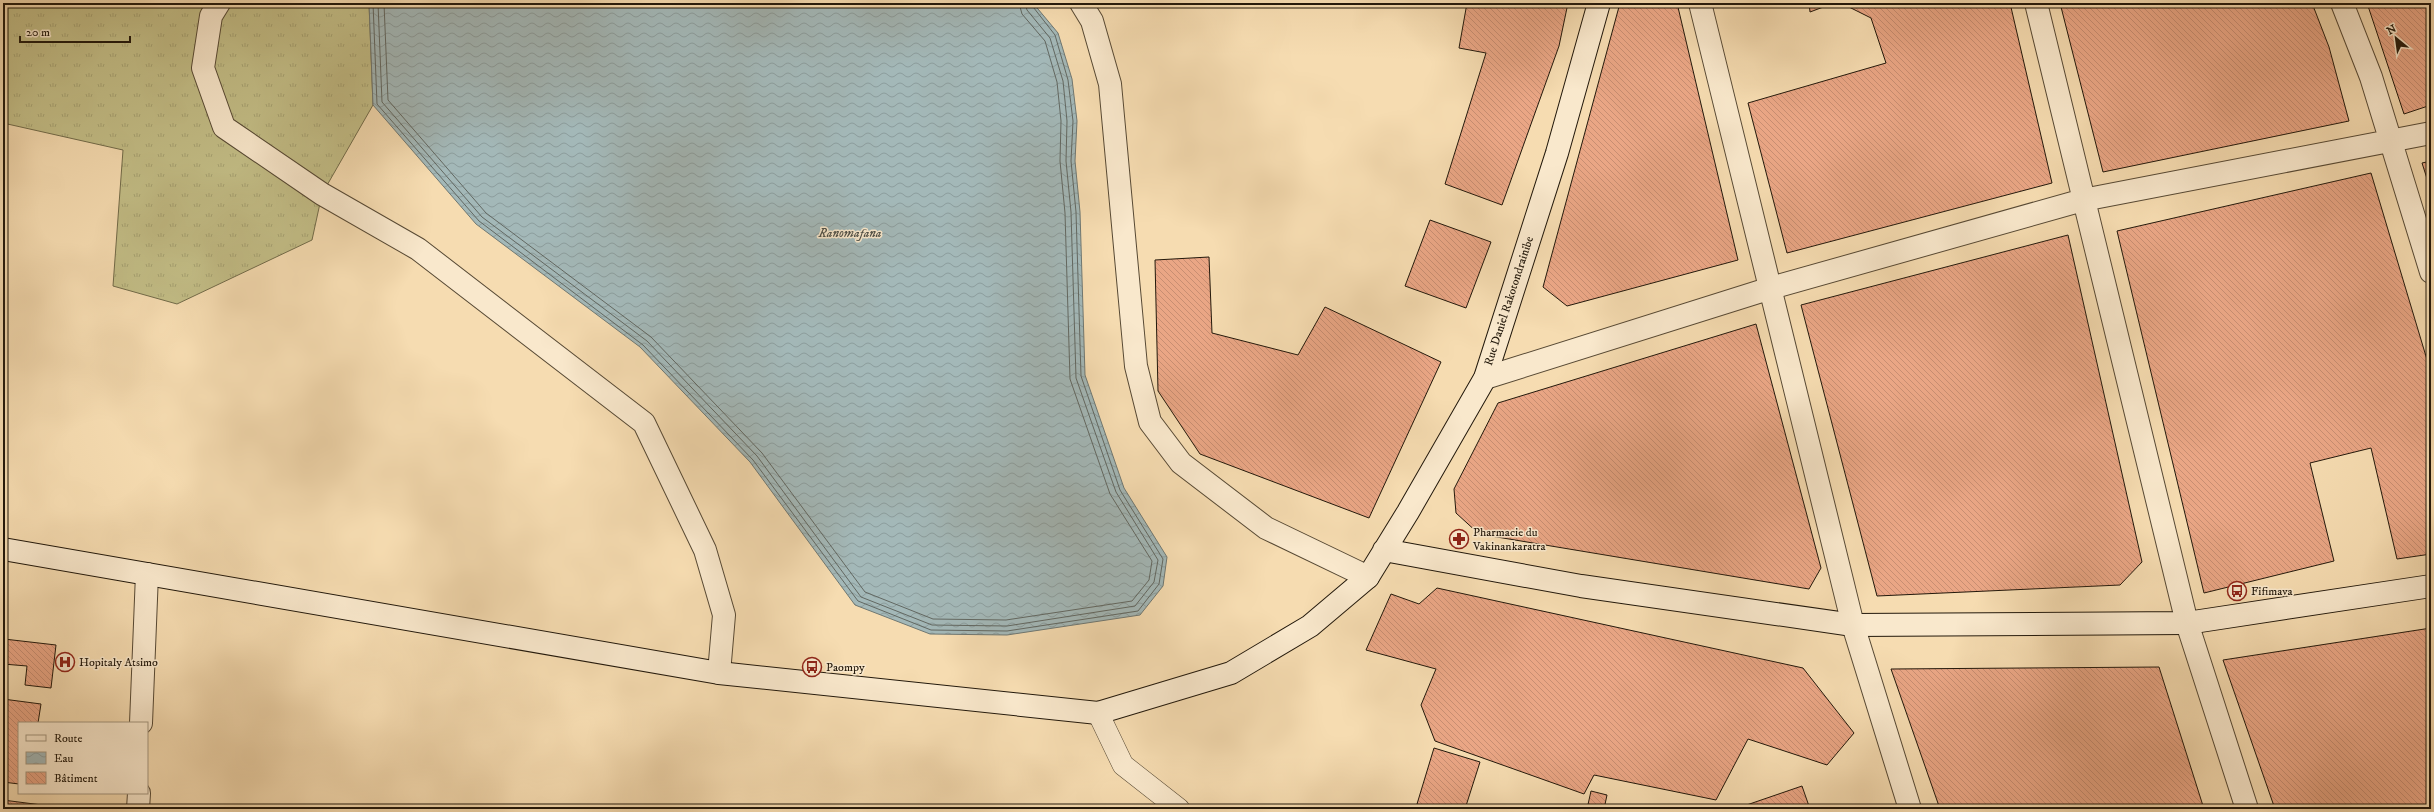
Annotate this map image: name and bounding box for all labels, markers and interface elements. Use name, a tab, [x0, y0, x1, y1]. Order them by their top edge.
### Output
scale bar	[20, 18, 130, 44]
north arrow	[2376, 18, 2416, 58]
text: N	[2384, 22, 2399, 38]
text: 20 m	[26, 25, 50, 40]
water label: Ranomafana	[818, 225, 882, 241]
street label: Rue Daniel Rakotondrainibe	[1481, 234, 1537, 368]
place label: Pharmacie du Vakinankaratra	[1472, 525, 1547, 554]
pharmacy icon: Pharmacie du Vakinankaratra	[1448, 528, 1470, 550]
bus stop icon: Fifimava	[2226, 580, 2248, 602]
place label: Fifimava	[2251, 584, 2294, 599]
hospital icon: Hopitaly Atsimo	[54, 651, 76, 673]
place label: Hopitaly Atsimo	[79, 655, 158, 670]
bus stop icon: Paompy	[801, 656, 823, 678]
place label: Paompy	[826, 660, 865, 675]
legend	[18, 722, 148, 794]
text: Route	[54, 731, 82, 746]
text: Eau	[54, 751, 74, 766]
text: Bâtiment	[54, 771, 98, 786]

